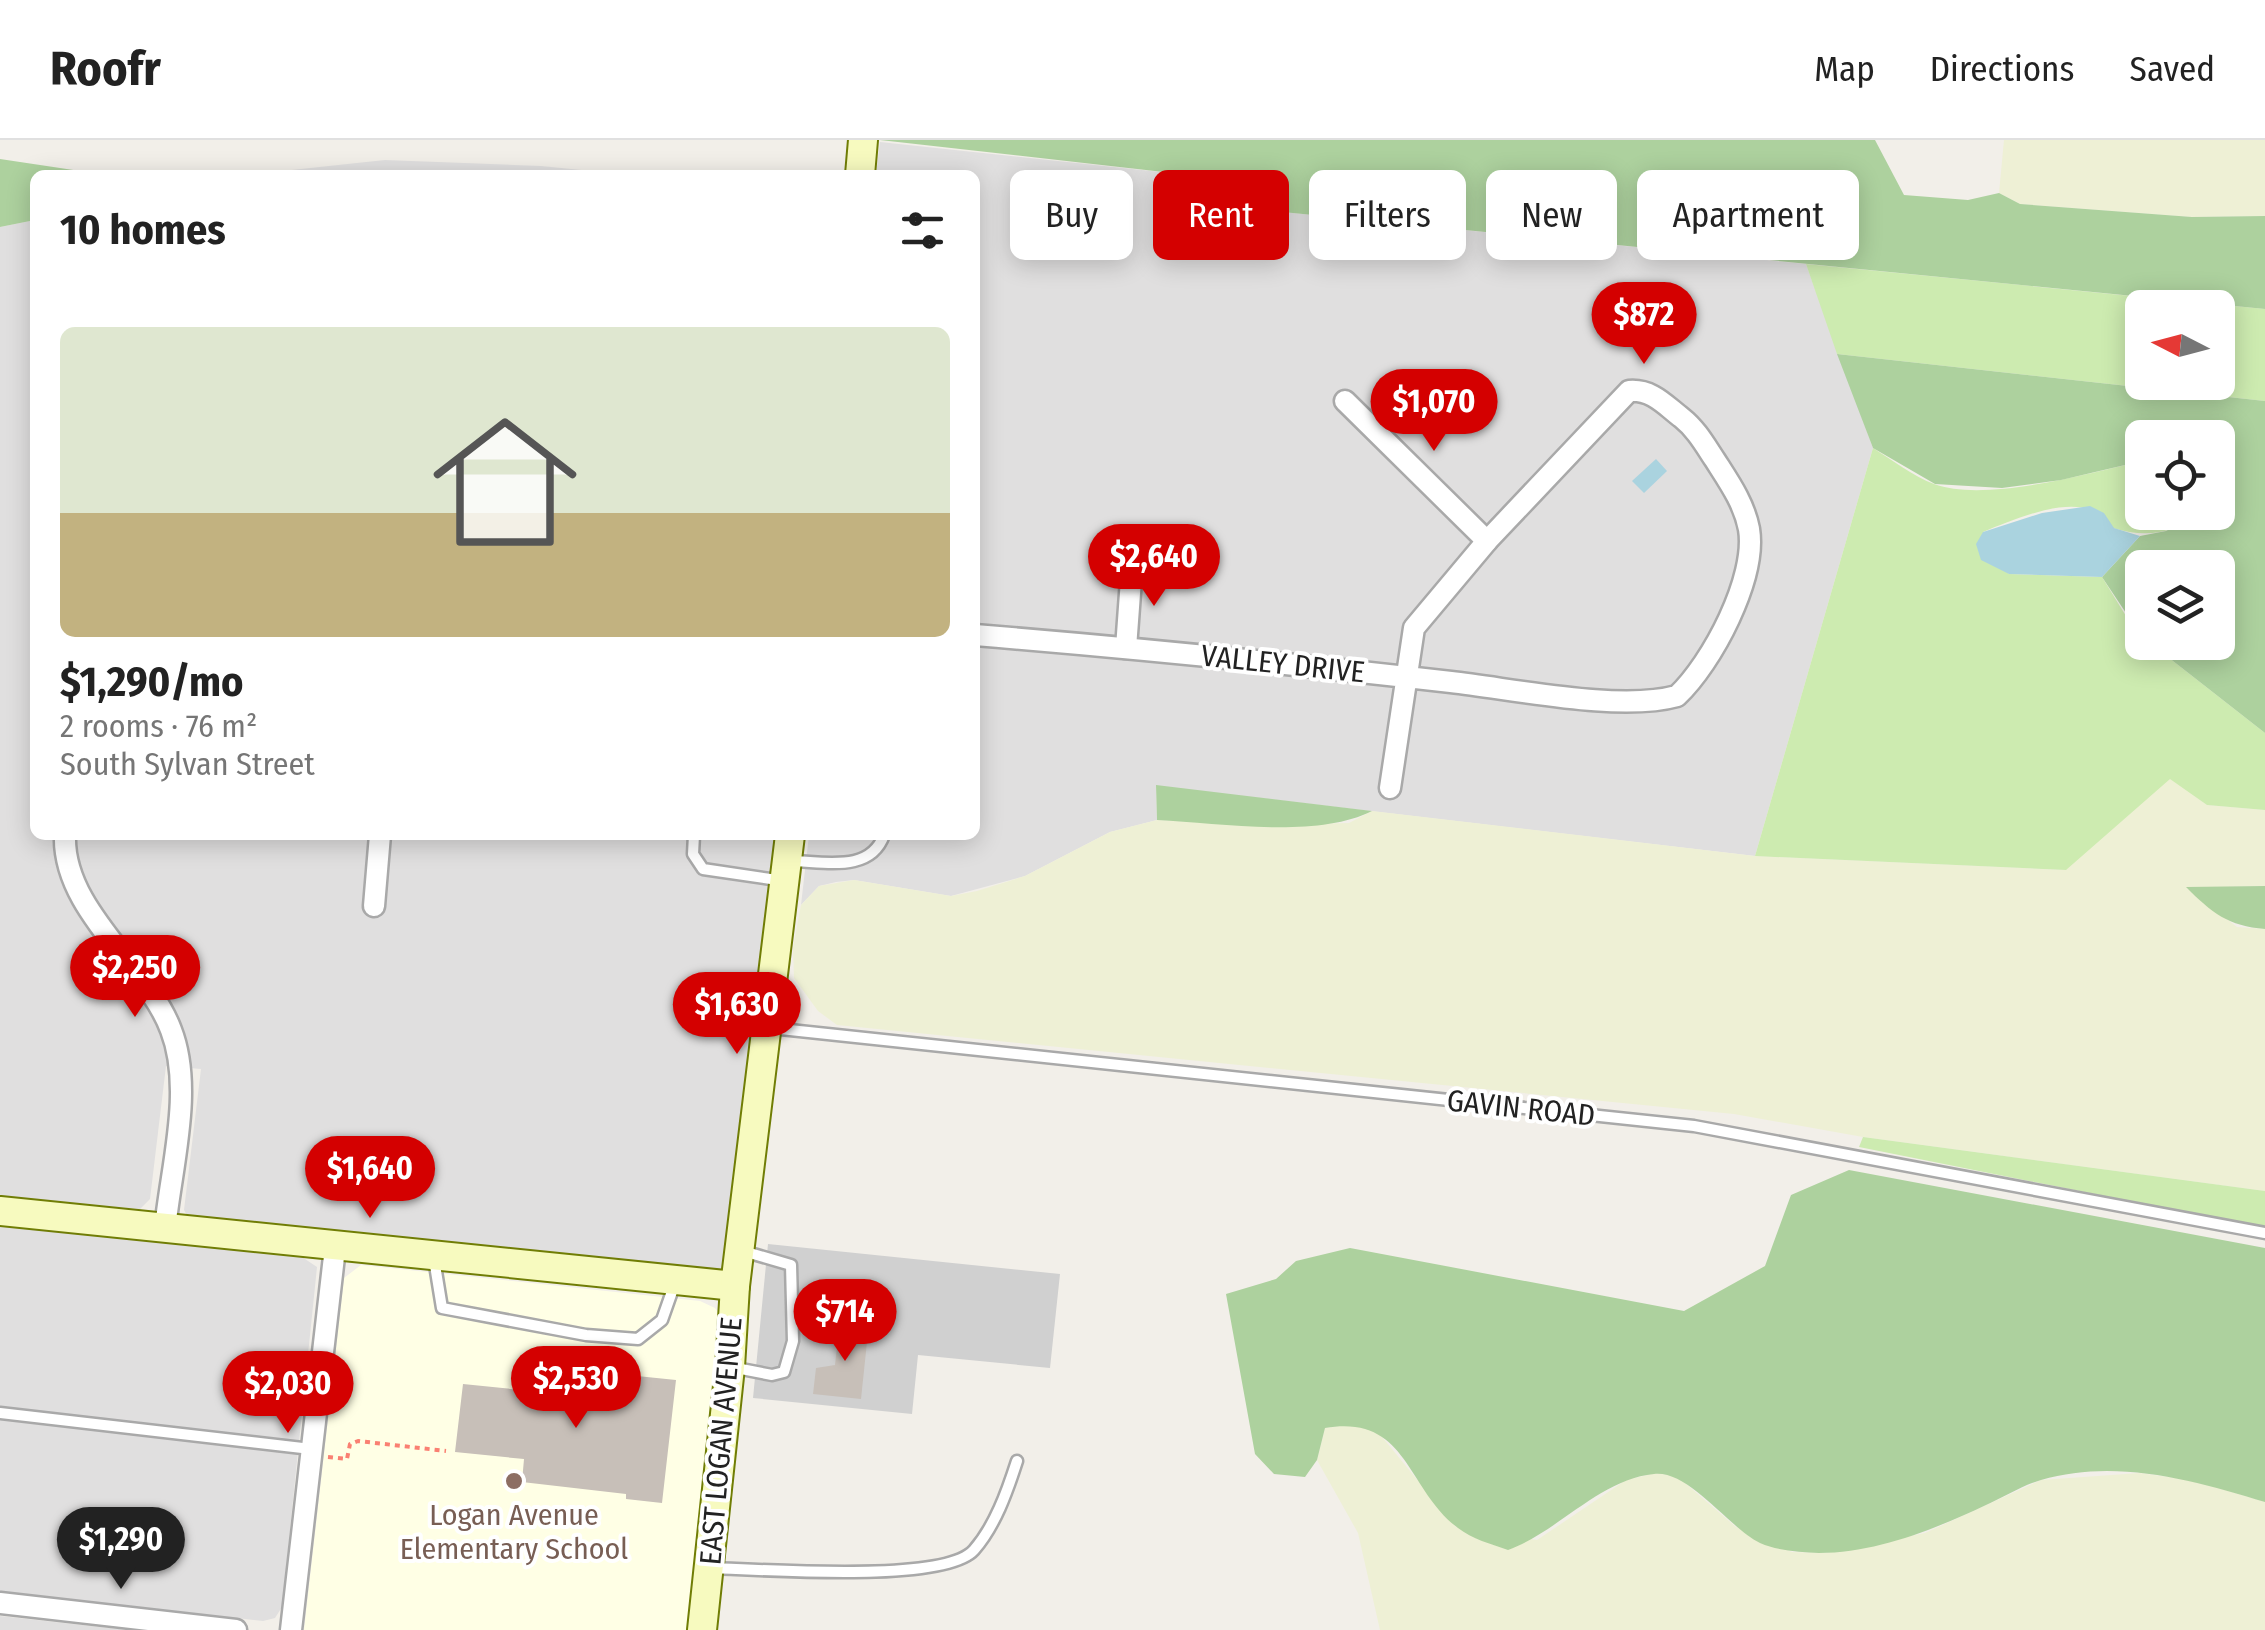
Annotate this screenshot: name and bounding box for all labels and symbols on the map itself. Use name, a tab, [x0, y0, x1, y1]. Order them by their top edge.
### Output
pin: $872	[1585, 282, 1703, 367]
north arrow	[2125, 290, 2235, 400]
pin: $1,070	[1353, 369, 1515, 454]
pin: $2,640	[1073, 524, 1235, 609]
street label: VALLEY DRIVE	[1200, 638, 1366, 690]
pin: $2,250	[54, 935, 216, 1020]
pin: $1,630	[656, 972, 818, 1057]
street label: GAVIN ROAD	[1445, 1082, 1597, 1134]
pin: $1,640	[289, 1136, 451, 1221]
pin: $714	[786, 1279, 904, 1364]
street label: EAST LOGAN AVENUE	[692, 1316, 750, 1566]
pin: $2,530	[495, 1346, 657, 1431]
pin: $2,030	[207, 1351, 369, 1436]
marker: Logan Avenue Elementary School	[503, 1470, 525, 1492]
place label: Logan Avenue Elementary School	[400, 1497, 628, 1567]
pin: $1,290	[40, 1507, 202, 1592]

